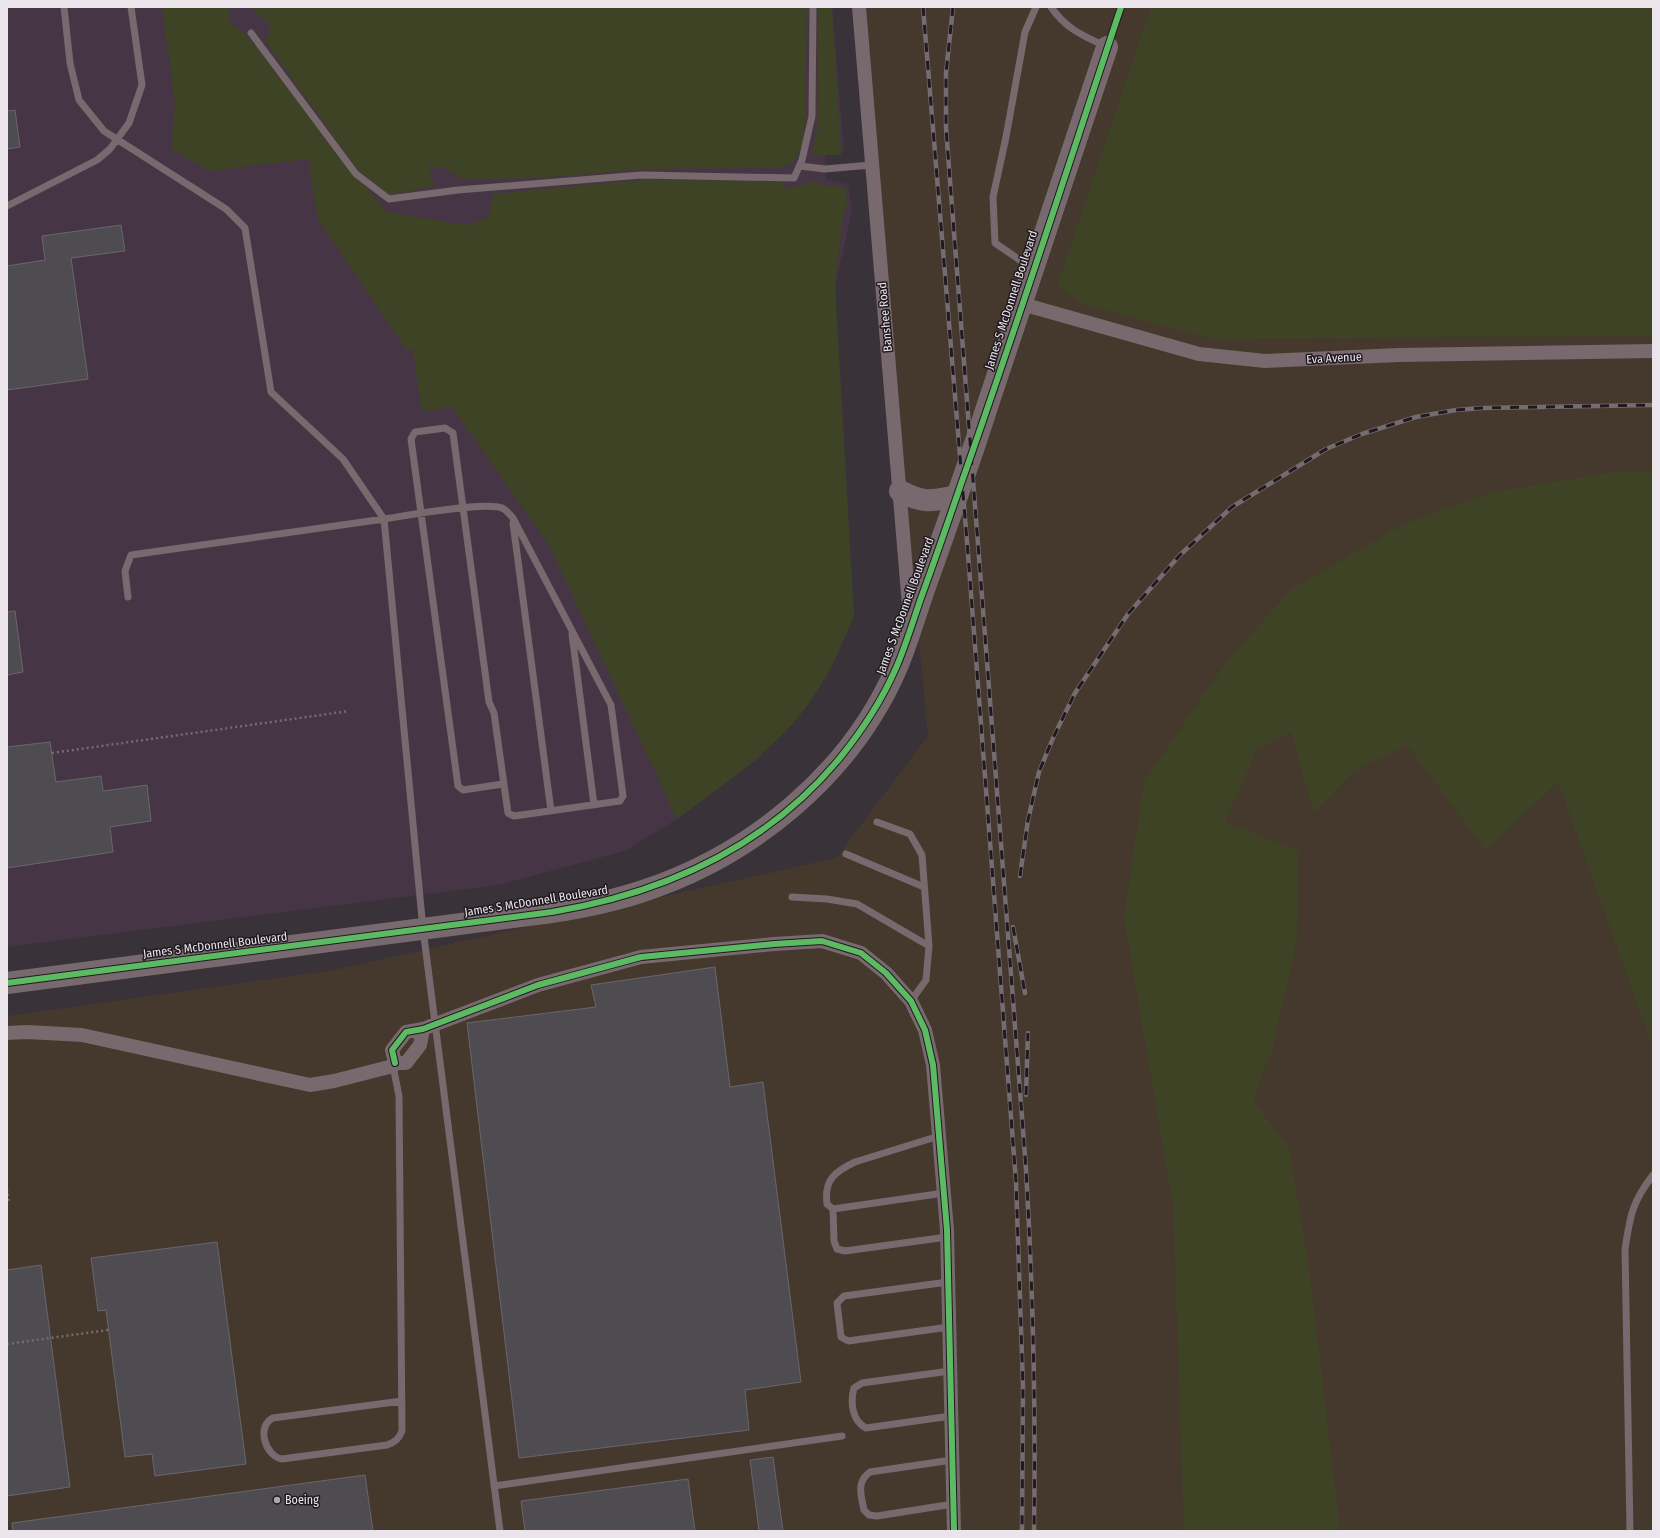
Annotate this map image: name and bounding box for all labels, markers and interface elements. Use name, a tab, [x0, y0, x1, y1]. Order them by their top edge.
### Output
street label: James S McDonnell Boulevard	[982, 229, 1040, 371]
street label: Banshee Road	[875, 282, 895, 352]
street label: Eva Avenue	[1306, 350, 1362, 366]
street label: James S McDonnell Boulevard	[874, 535, 936, 677]
street label: James S McDonnell Boulevard	[463, 883, 609, 919]
street label: James S McDonnell Boulevard	[142, 929, 288, 961]
place label: Boeing	[285, 1493, 319, 1507]
marker: Boeing	[272, 1495, 282, 1505]

